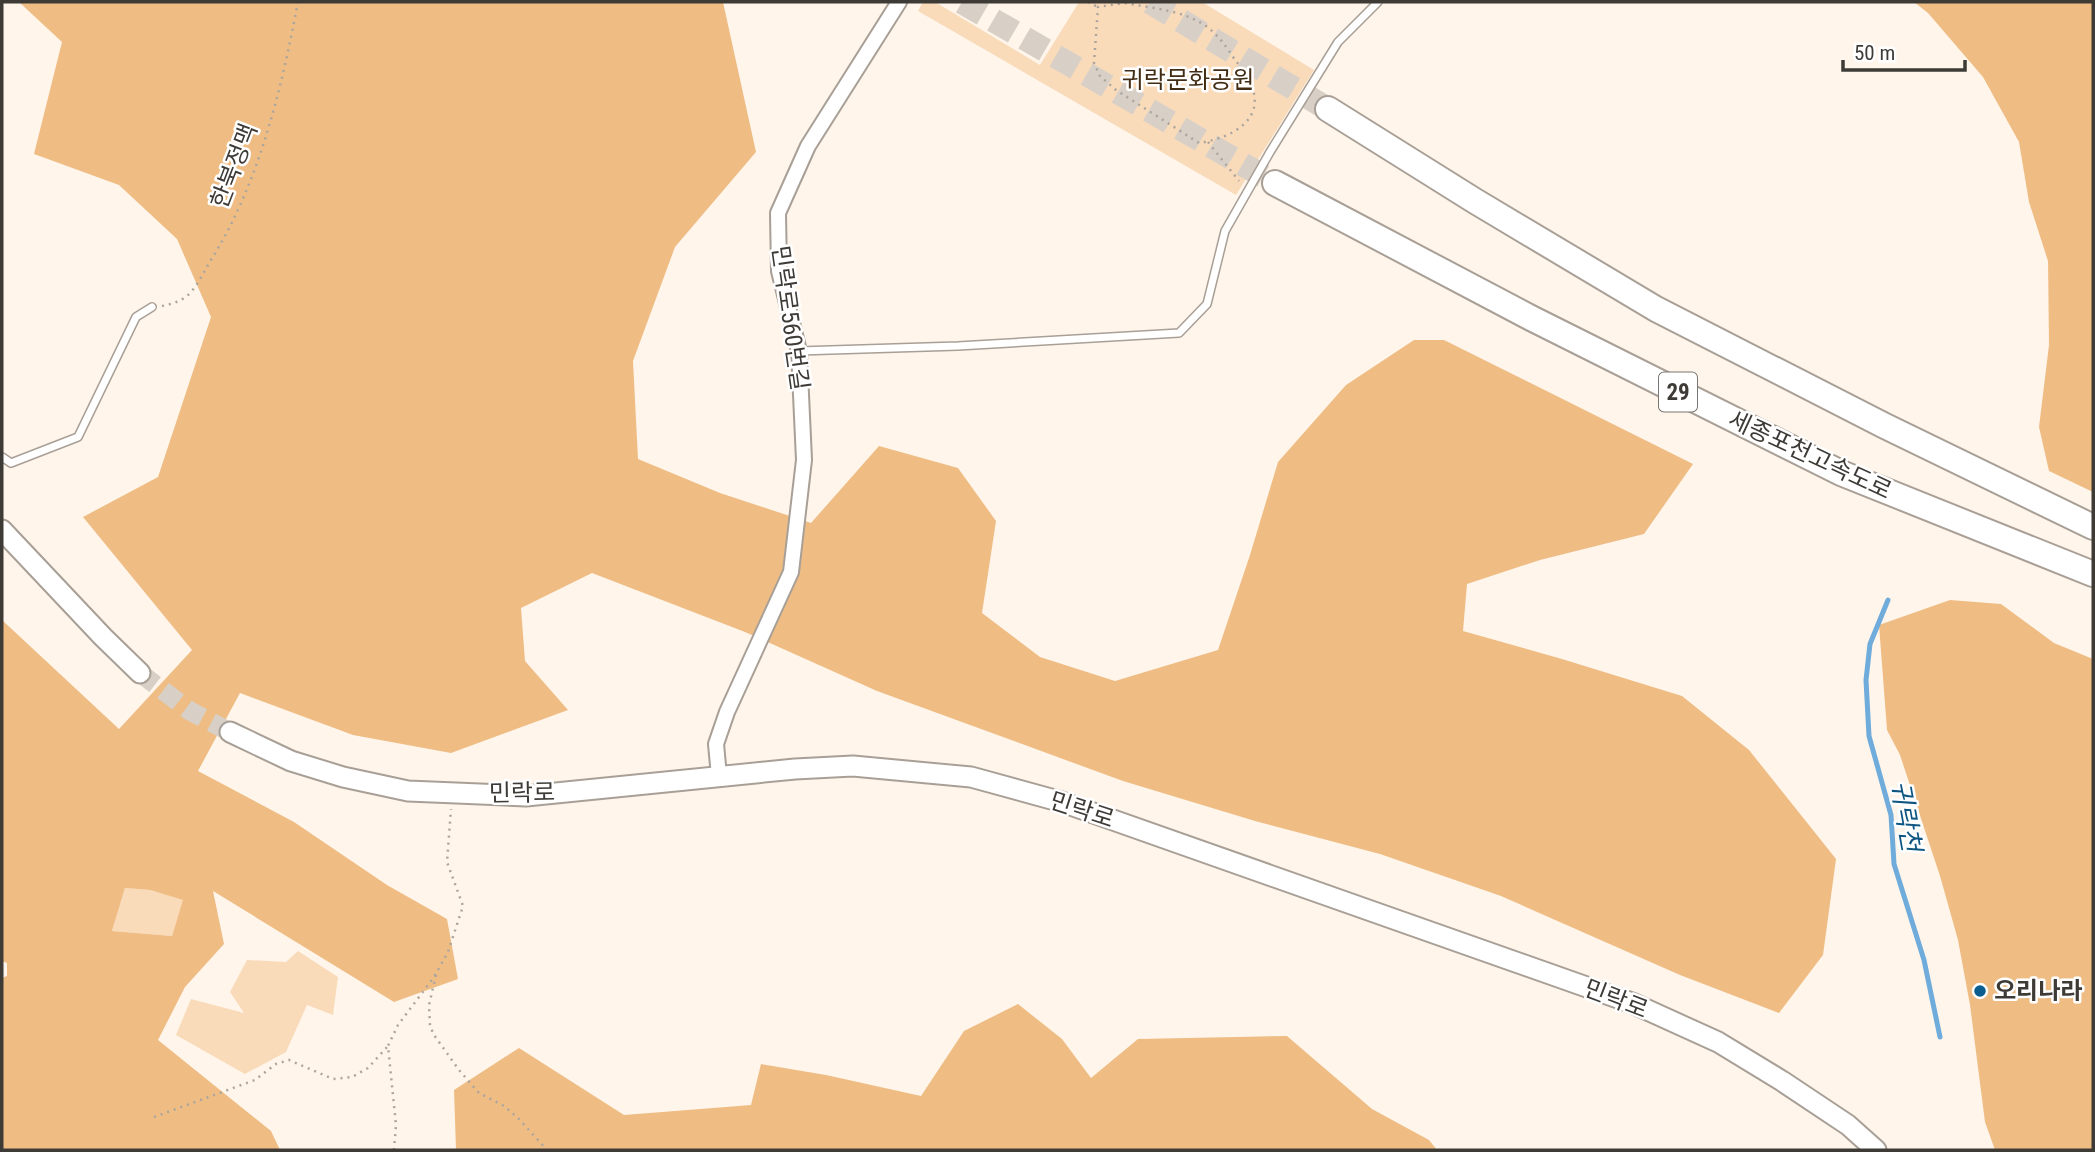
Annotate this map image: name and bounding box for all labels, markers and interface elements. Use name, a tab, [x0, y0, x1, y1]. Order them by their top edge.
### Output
scale bar	[1843, 28, 1966, 72]
text: 50 m	[1854, 41, 1895, 65]
park label: 귀락문화공원	[1122, 66, 1254, 94]
street label: 한북정맥	[205, 120, 263, 212]
street label: 민락로560번길	[766, 244, 814, 392]
road number: 29	[1659, 372, 1697, 412]
street label: 세종포천고속도로	[1724, 405, 1896, 505]
street label: 민락로	[489, 778, 555, 808]
water label: 귀락천	[1885, 778, 1928, 857]
street label: 민락로	[1046, 786, 1118, 834]
street label: 민락로	[1580, 974, 1652, 1024]
place label: 오리나라	[1994, 977, 2082, 1005]
marker: 오리나라	[1972, 983, 1988, 999]

